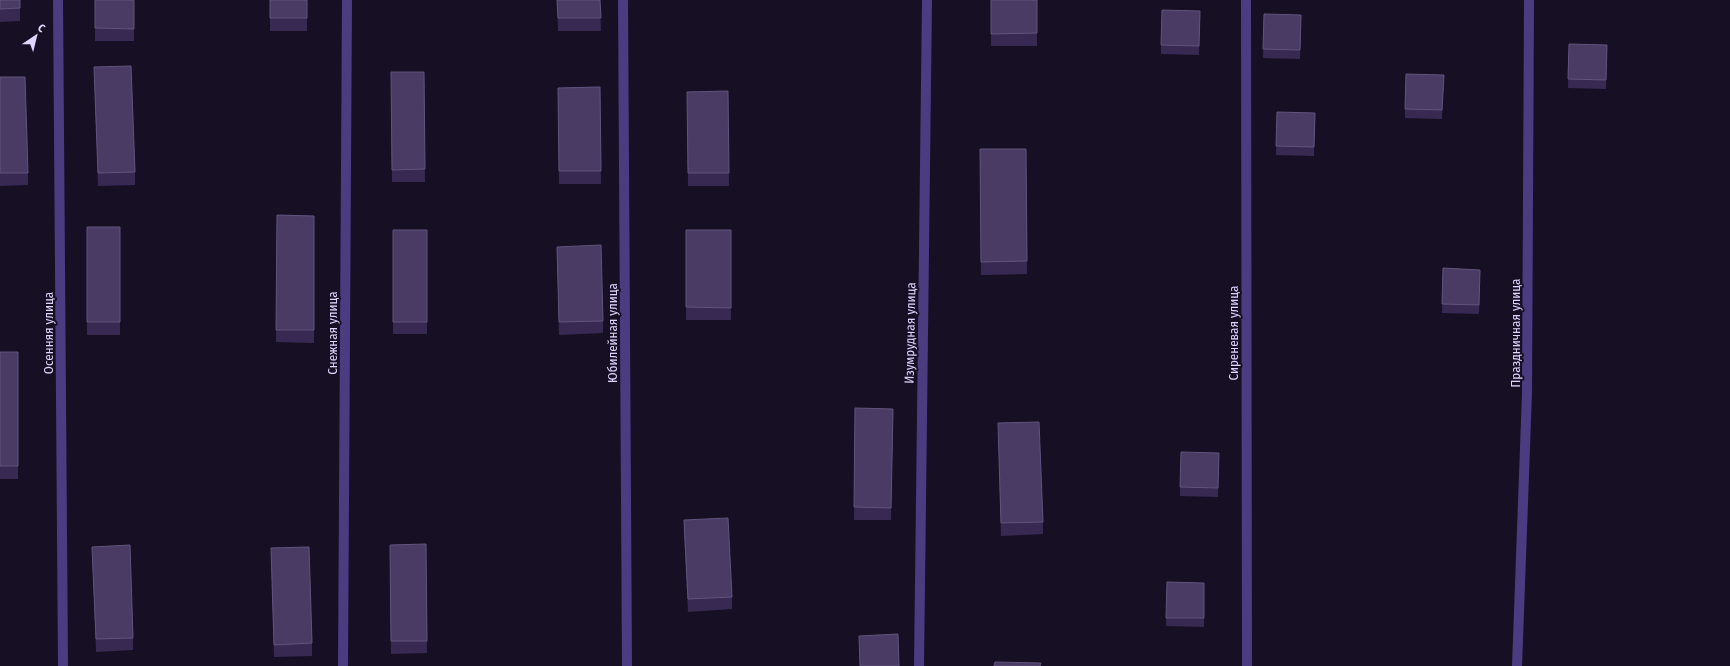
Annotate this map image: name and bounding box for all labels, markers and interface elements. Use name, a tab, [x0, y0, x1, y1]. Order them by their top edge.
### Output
north arrow	[16, 16, 56, 56]
text: С	[35, 21, 48, 35]
street label: Праздничная улица	[1508, 279, 1523, 387]
street label: Изумрудная улица	[902, 282, 918, 384]
street label: Юбилейная улица	[605, 283, 620, 383]
street label: Сиреневая улица	[1226, 286, 1241, 380]
street label: Снежная улица	[325, 291, 340, 375]
street label: Осенняя улица	[41, 292, 56, 374]

